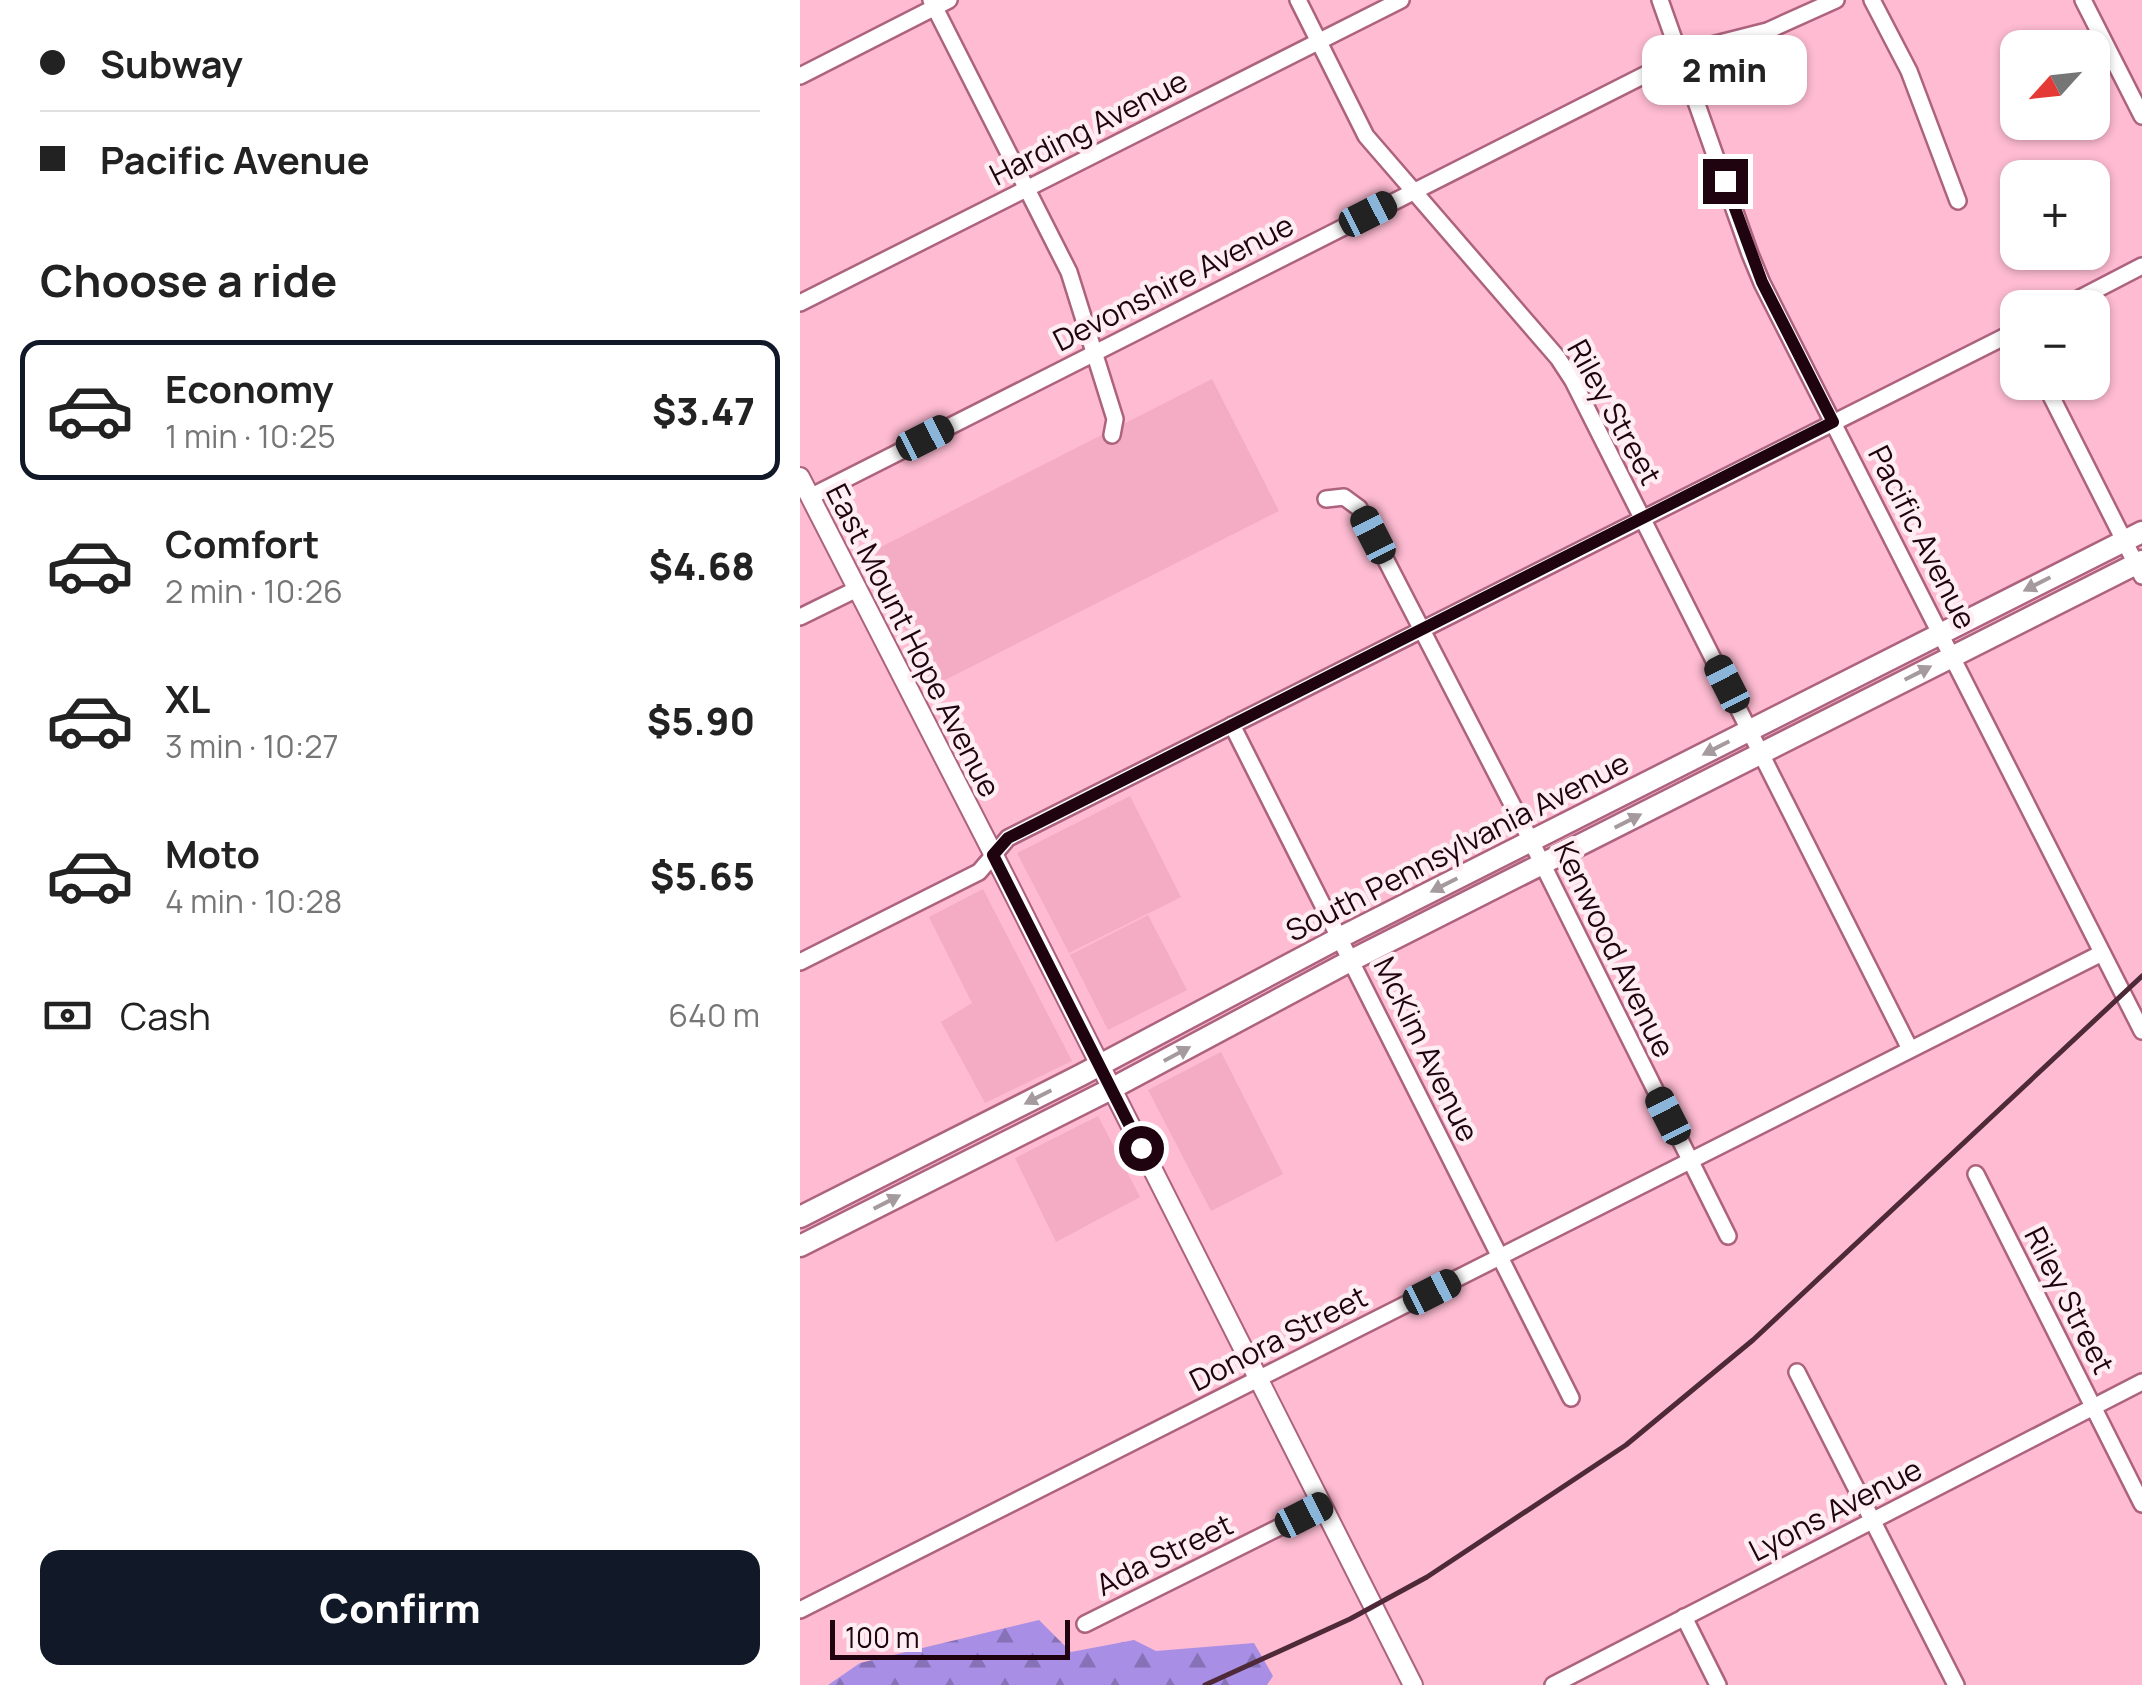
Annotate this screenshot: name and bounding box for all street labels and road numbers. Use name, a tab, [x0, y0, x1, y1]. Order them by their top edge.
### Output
street label: Harding Avenue	[982, 60, 1194, 194]
street label: Devonshire Avenue	[1046, 204, 1300, 360]
street label: Riley Street	[1558, 332, 1672, 492]
street label: Pacific Avenue	[1859, 438, 1987, 636]
street label: East Mount Hope Avenue	[817, 476, 1011, 804]
street label: South Pennsylvania Avenue	[1278, 742, 1636, 950]
street label: Kenwood Avenue	[1545, 834, 1685, 1064]
street label: McKim Avenue	[1365, 950, 1489, 1148]
street label: Riley Street	[2015, 1219, 2125, 1381]
street label: Donora Street	[1182, 1276, 1374, 1400]
street label: Lyons Avenue	[1741, 1448, 1929, 1570]
street label: Ada Street	[1089, 1503, 1239, 1605]

